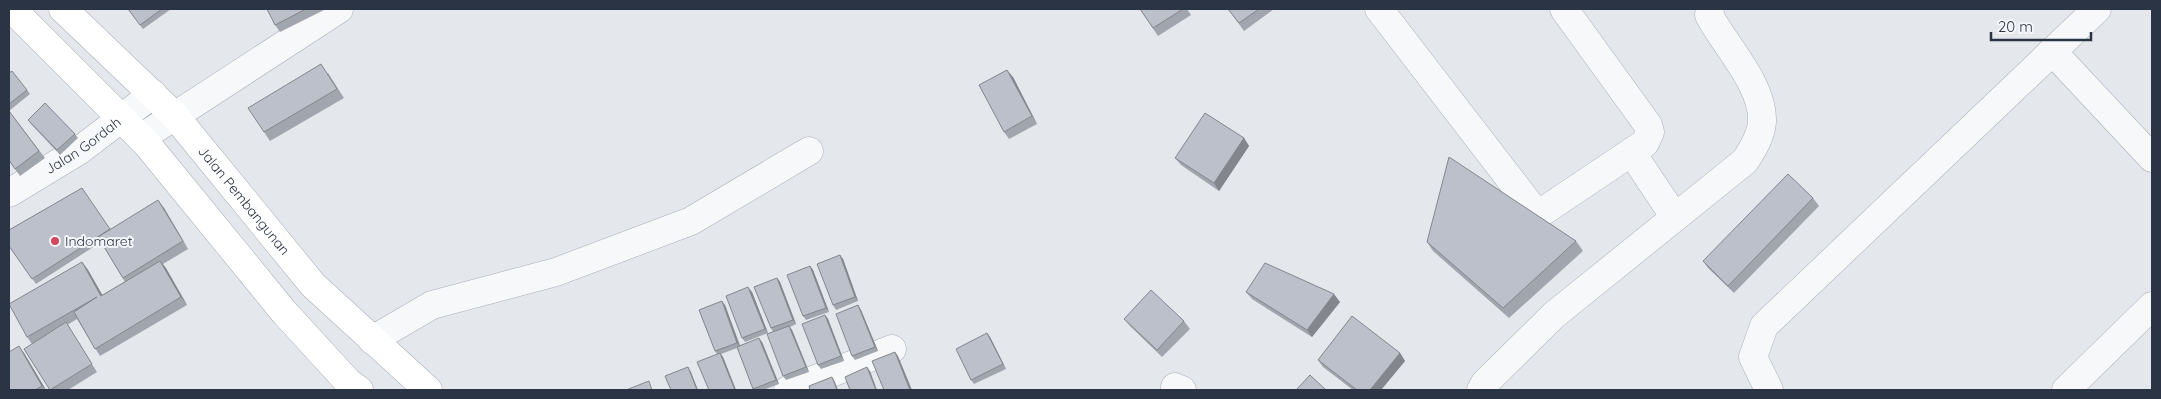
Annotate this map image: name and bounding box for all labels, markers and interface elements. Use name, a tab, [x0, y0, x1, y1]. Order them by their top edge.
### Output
scale bar	[1991, 10, 2091, 42]
text: 20 m	[1998, 17, 2033, 36]
street label: Jalan Gordah	[42, 113, 124, 178]
street label: Jalan Pembangunan	[194, 142, 294, 259]
place label: Indomaret	[65, 232, 133, 250]
marker: Indomaret	[49, 235, 61, 247]

